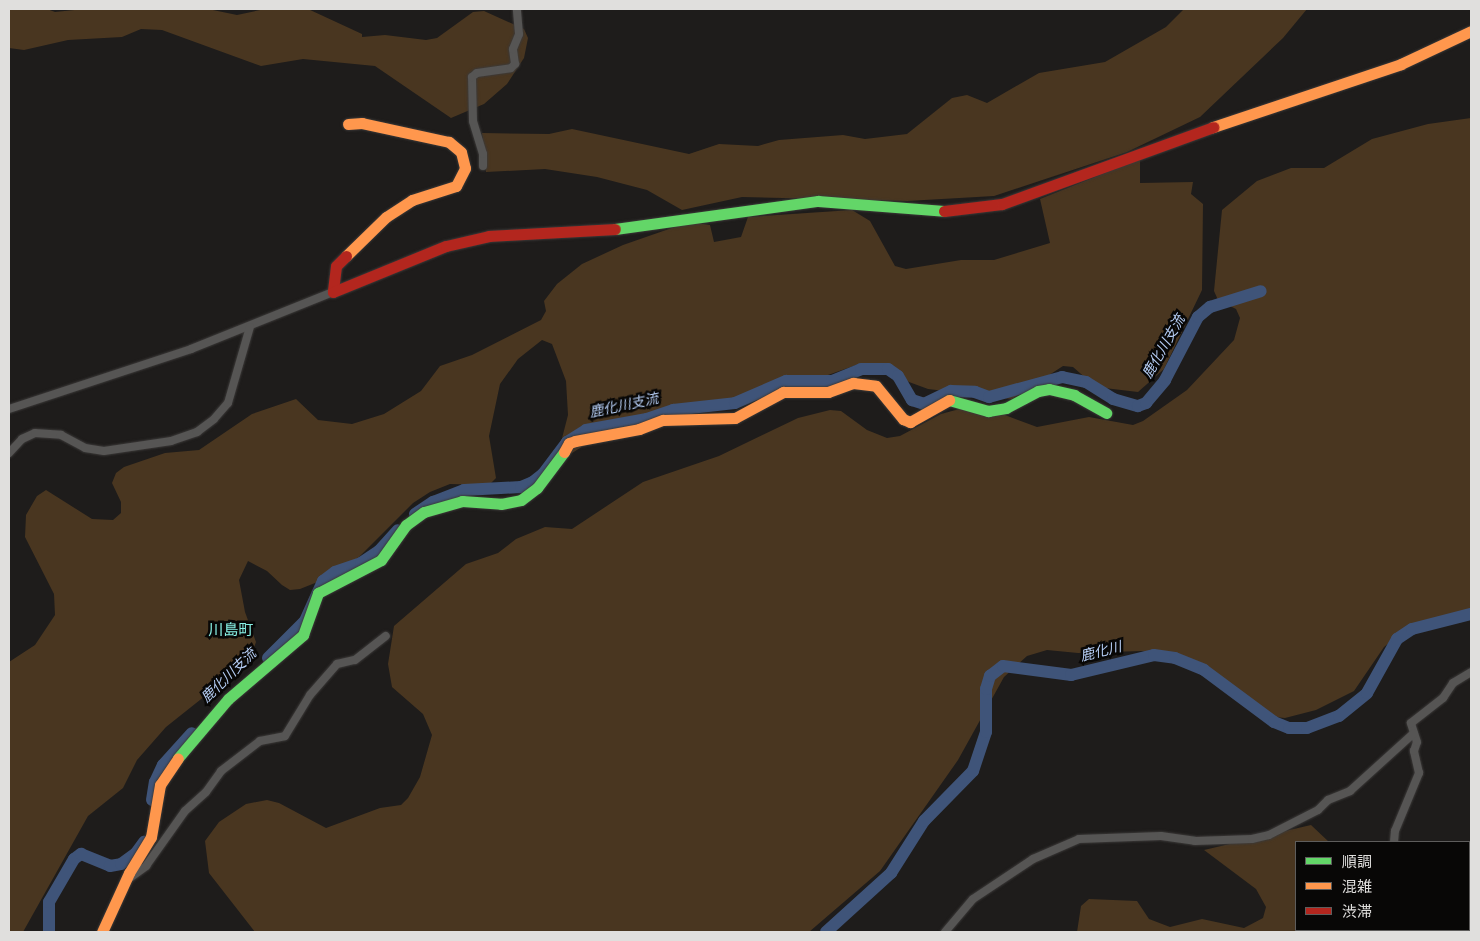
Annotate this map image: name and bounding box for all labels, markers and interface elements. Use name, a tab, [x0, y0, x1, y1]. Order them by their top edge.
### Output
water label: 鹿化川支流	[1139, 312, 1189, 382]
water label: 鹿化川支流	[588, 391, 660, 421]
district label: 川島町	[209, 622, 253, 640]
water label: 鹿化川	[1079, 639, 1123, 665]
water label: 鹿化川支流	[198, 646, 260, 706]
legend	[1295, 841, 1470, 931]
text: 順調	[1342, 853, 1372, 871]
text: 混雑	[1342, 878, 1372, 896]
text: 渋滞	[1342, 903, 1372, 921]

